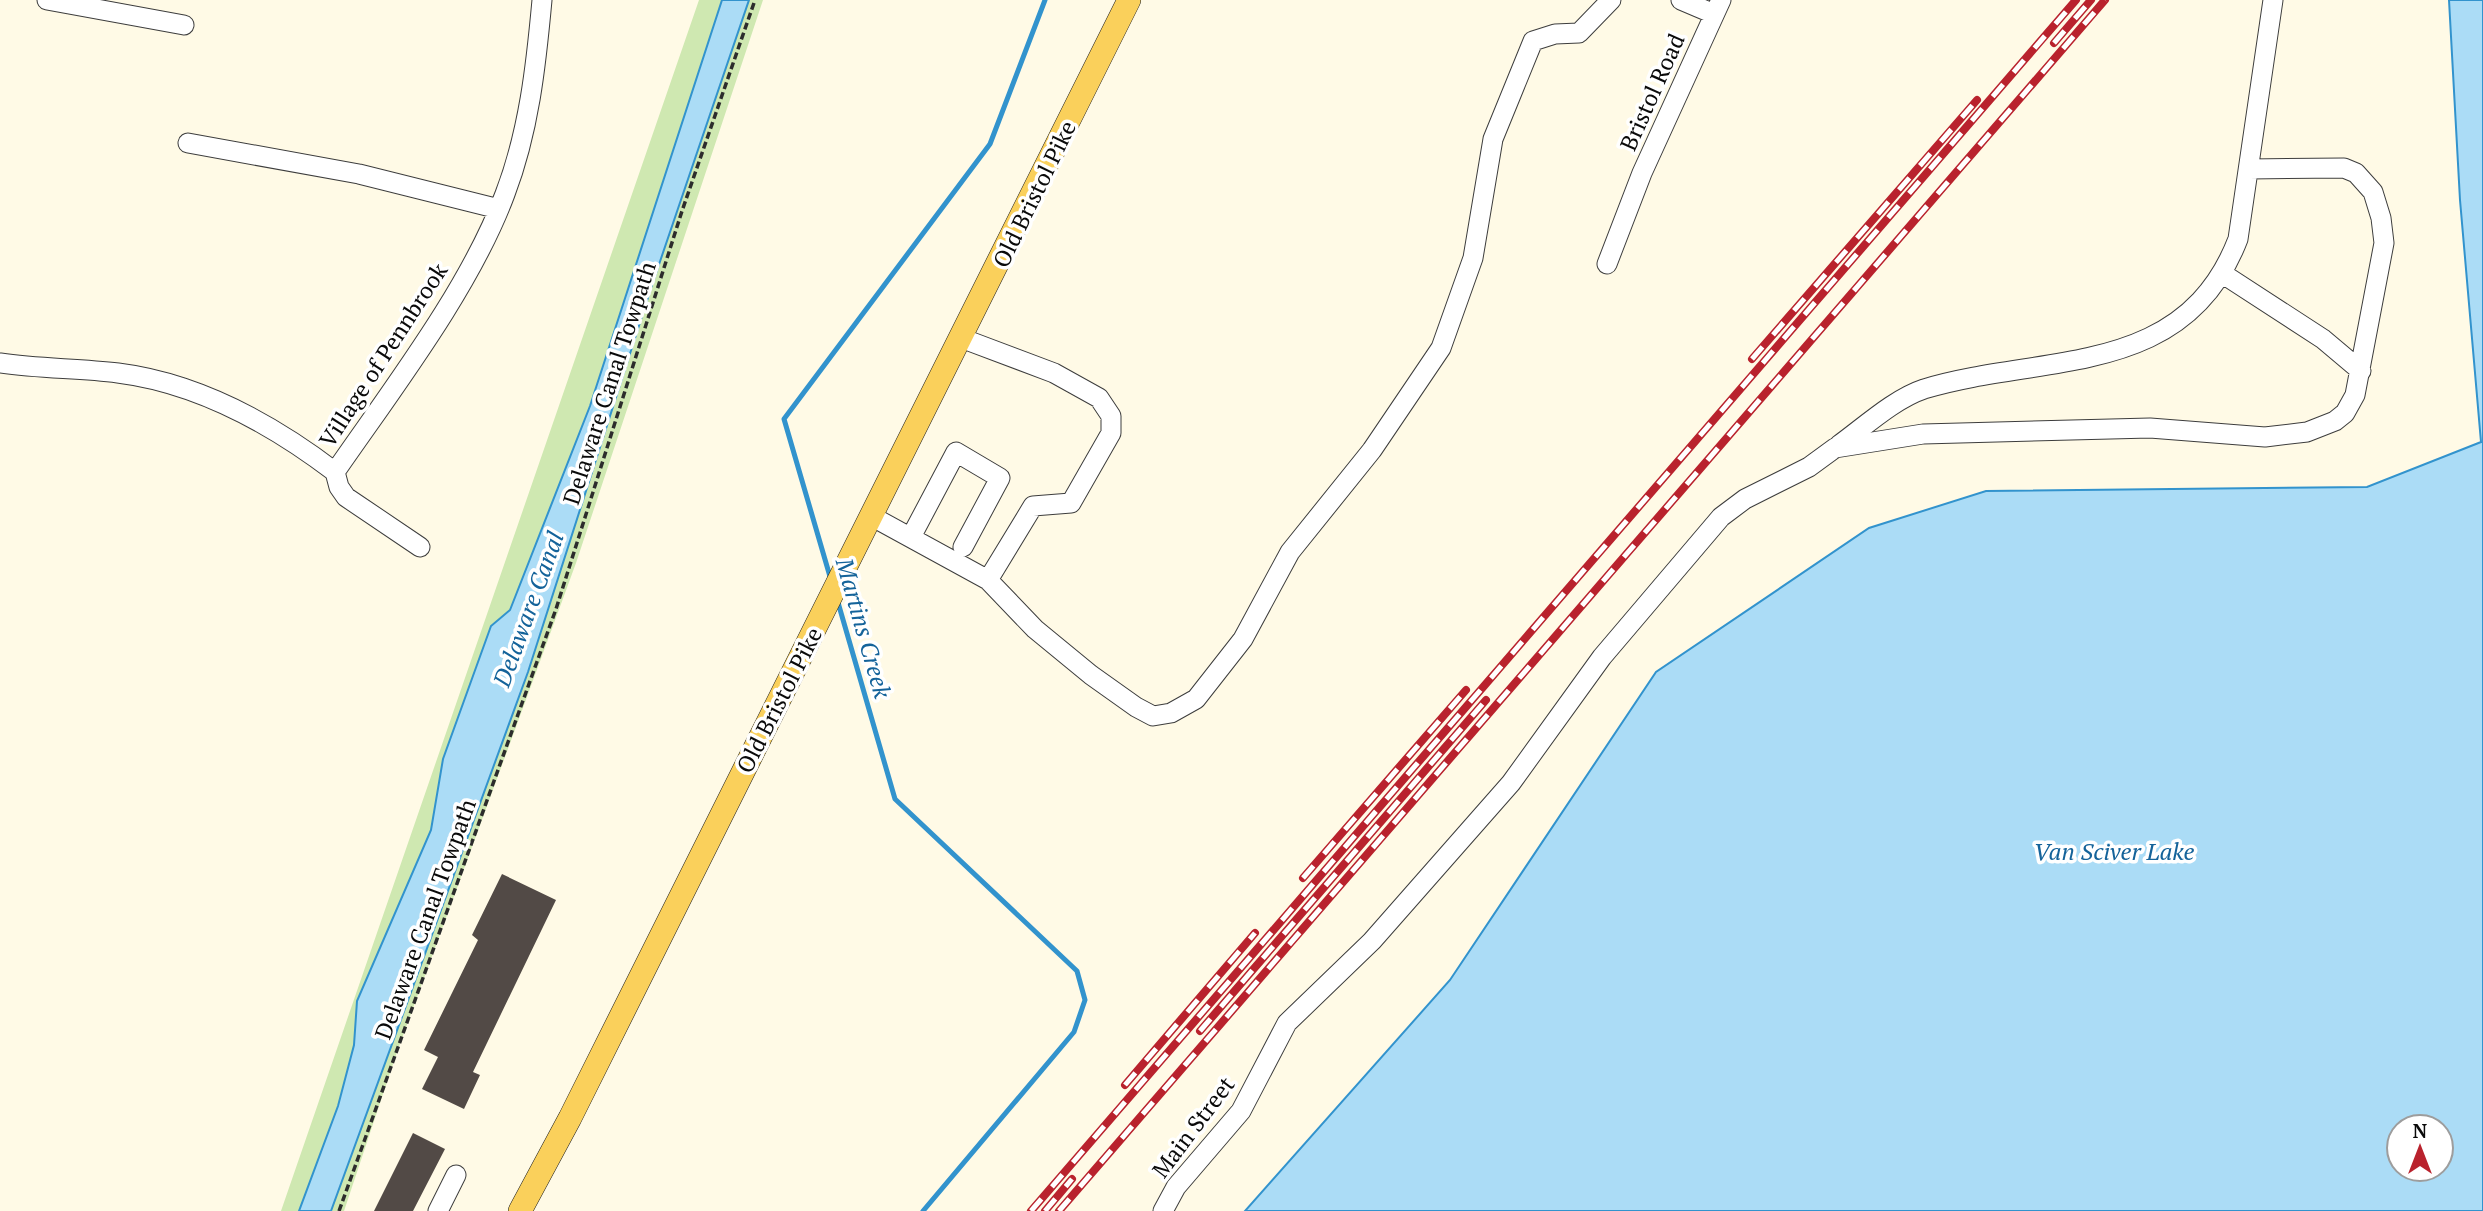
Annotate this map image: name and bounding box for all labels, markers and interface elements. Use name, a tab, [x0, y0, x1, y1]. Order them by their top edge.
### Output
street label: Bristol Road	[1612, 28, 1692, 155]
street label: Old Bristol Pike	[985, 115, 1083, 273]
street label: Village of Pennbrook	[312, 257, 454, 453]
street label: Delaware Canal Towpath	[555, 257, 663, 508]
water label: Delaware Canal	[485, 527, 571, 692]
water label: Martins Creek	[828, 553, 899, 702]
street label: Old Bristol Pike	[729, 622, 829, 778]
street label: Delaware Canal Towpath	[367, 794, 483, 1043]
water label: Van Sciver Lake	[2034, 835, 2194, 867]
street label: Main Street	[1145, 1070, 1241, 1184]
north arrow	[2385, 1113, 2455, 1183]
text: N	[2413, 1118, 2428, 1143]

